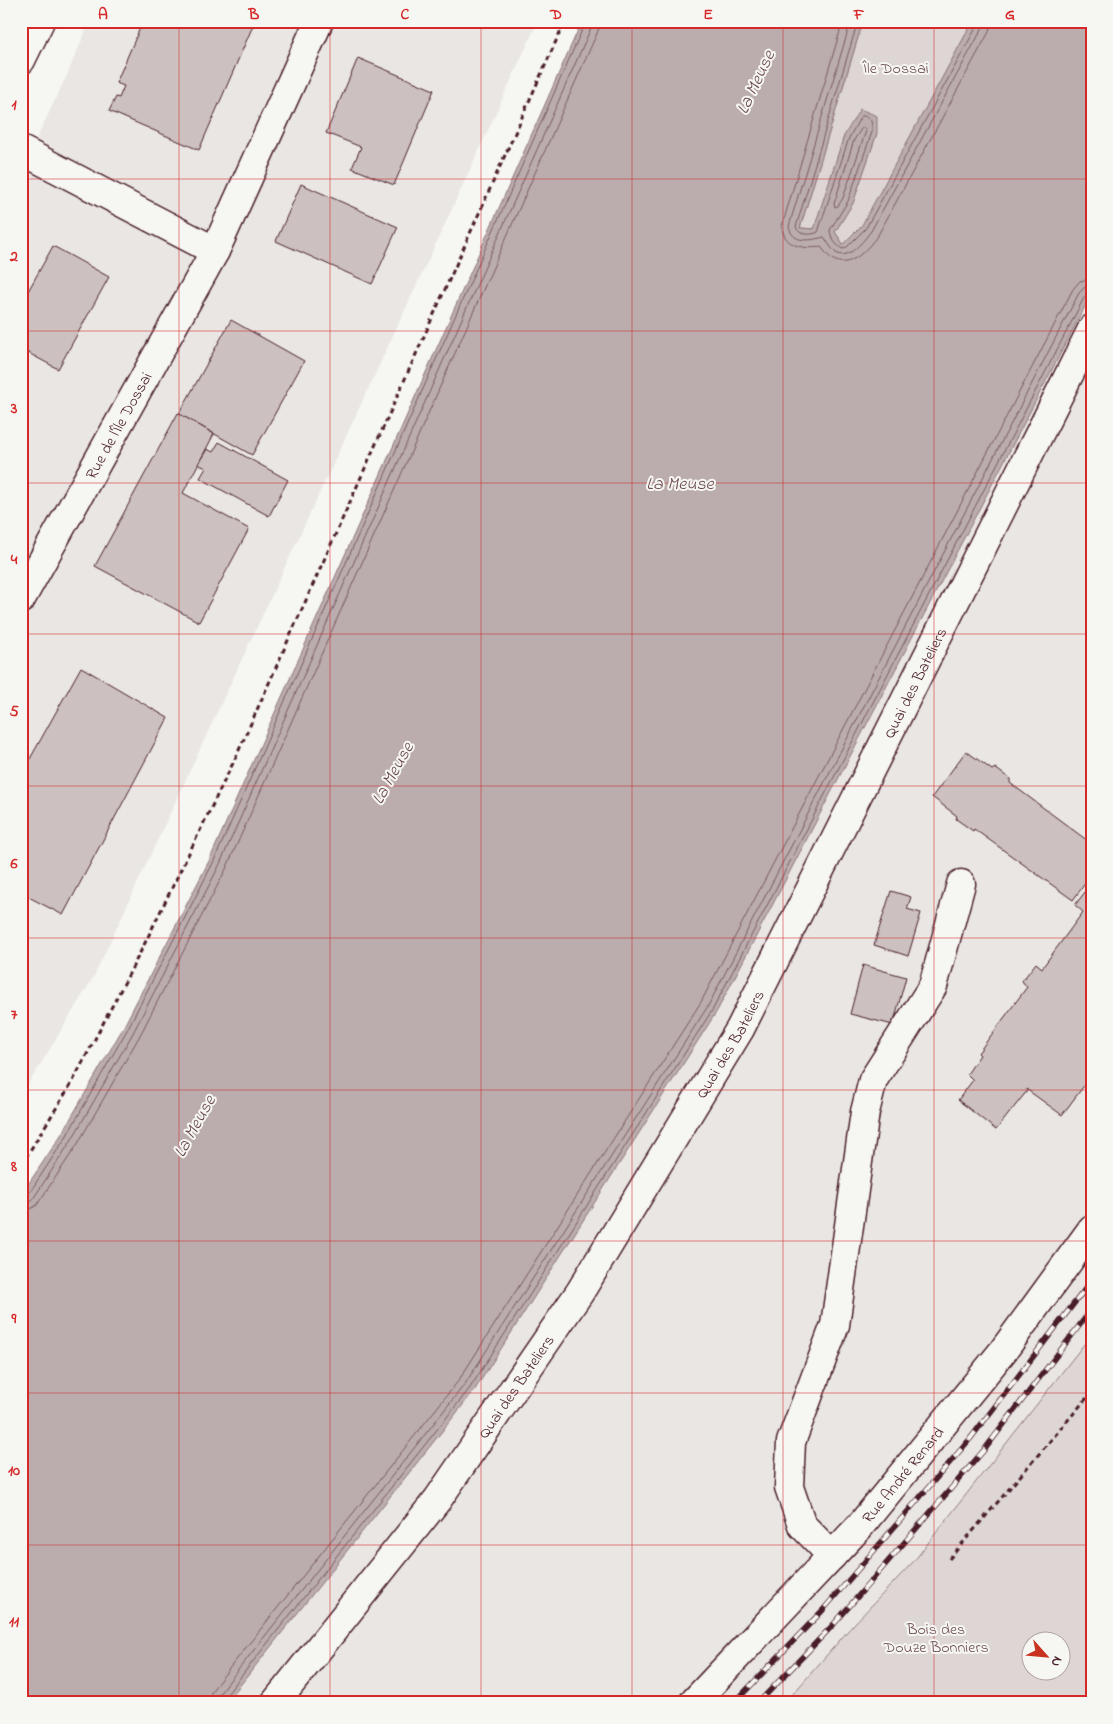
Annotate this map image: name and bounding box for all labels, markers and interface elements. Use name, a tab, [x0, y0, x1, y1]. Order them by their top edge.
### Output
text: A	[98, 3, 108, 27]
text: B	[248, 3, 260, 27]
text: C	[401, 3, 410, 27]
text: D	[549, 3, 562, 27]
text: E	[703, 3, 713, 27]
text: F	[853, 3, 865, 27]
text: G	[1005, 3, 1015, 27]
water label: La Meuse	[731, 46, 783, 119]
park label: Île Dossai	[861, 57, 929, 81]
text: 1	[11, 93, 17, 117]
text: 2	[9, 245, 18, 269]
street label: Rue de l'Île Dossai	[80, 368, 159, 484]
text: 3	[10, 397, 18, 421]
water label: La Meuse	[646, 472, 715, 498]
text: 4	[10, 548, 18, 572]
street label: Quai des Bateliers	[878, 624, 954, 743]
text: 5	[9, 700, 19, 724]
water label: La Meuse	[366, 737, 422, 810]
text: 6	[9, 852, 18, 876]
street label: Quai des Bateliers	[691, 986, 772, 1103]
text: 7	[11, 1003, 18, 1027]
water label: La Meuse	[168, 1090, 224, 1163]
text: 8	[10, 1155, 17, 1179]
text: 9	[11, 1307, 17, 1331]
street label: Quai des Bateliers	[473, 1331, 561, 1444]
street label: Rue André Renard	[857, 1422, 951, 1529]
text: 10	[8, 1459, 20, 1483]
text: 11	[9, 1610, 20, 1634]
park label: Bois des Douze Bonniers	[882, 1618, 989, 1660]
north arrow	[1020, 1632, 1070, 1682]
text: N	[1045, 1652, 1068, 1670]

